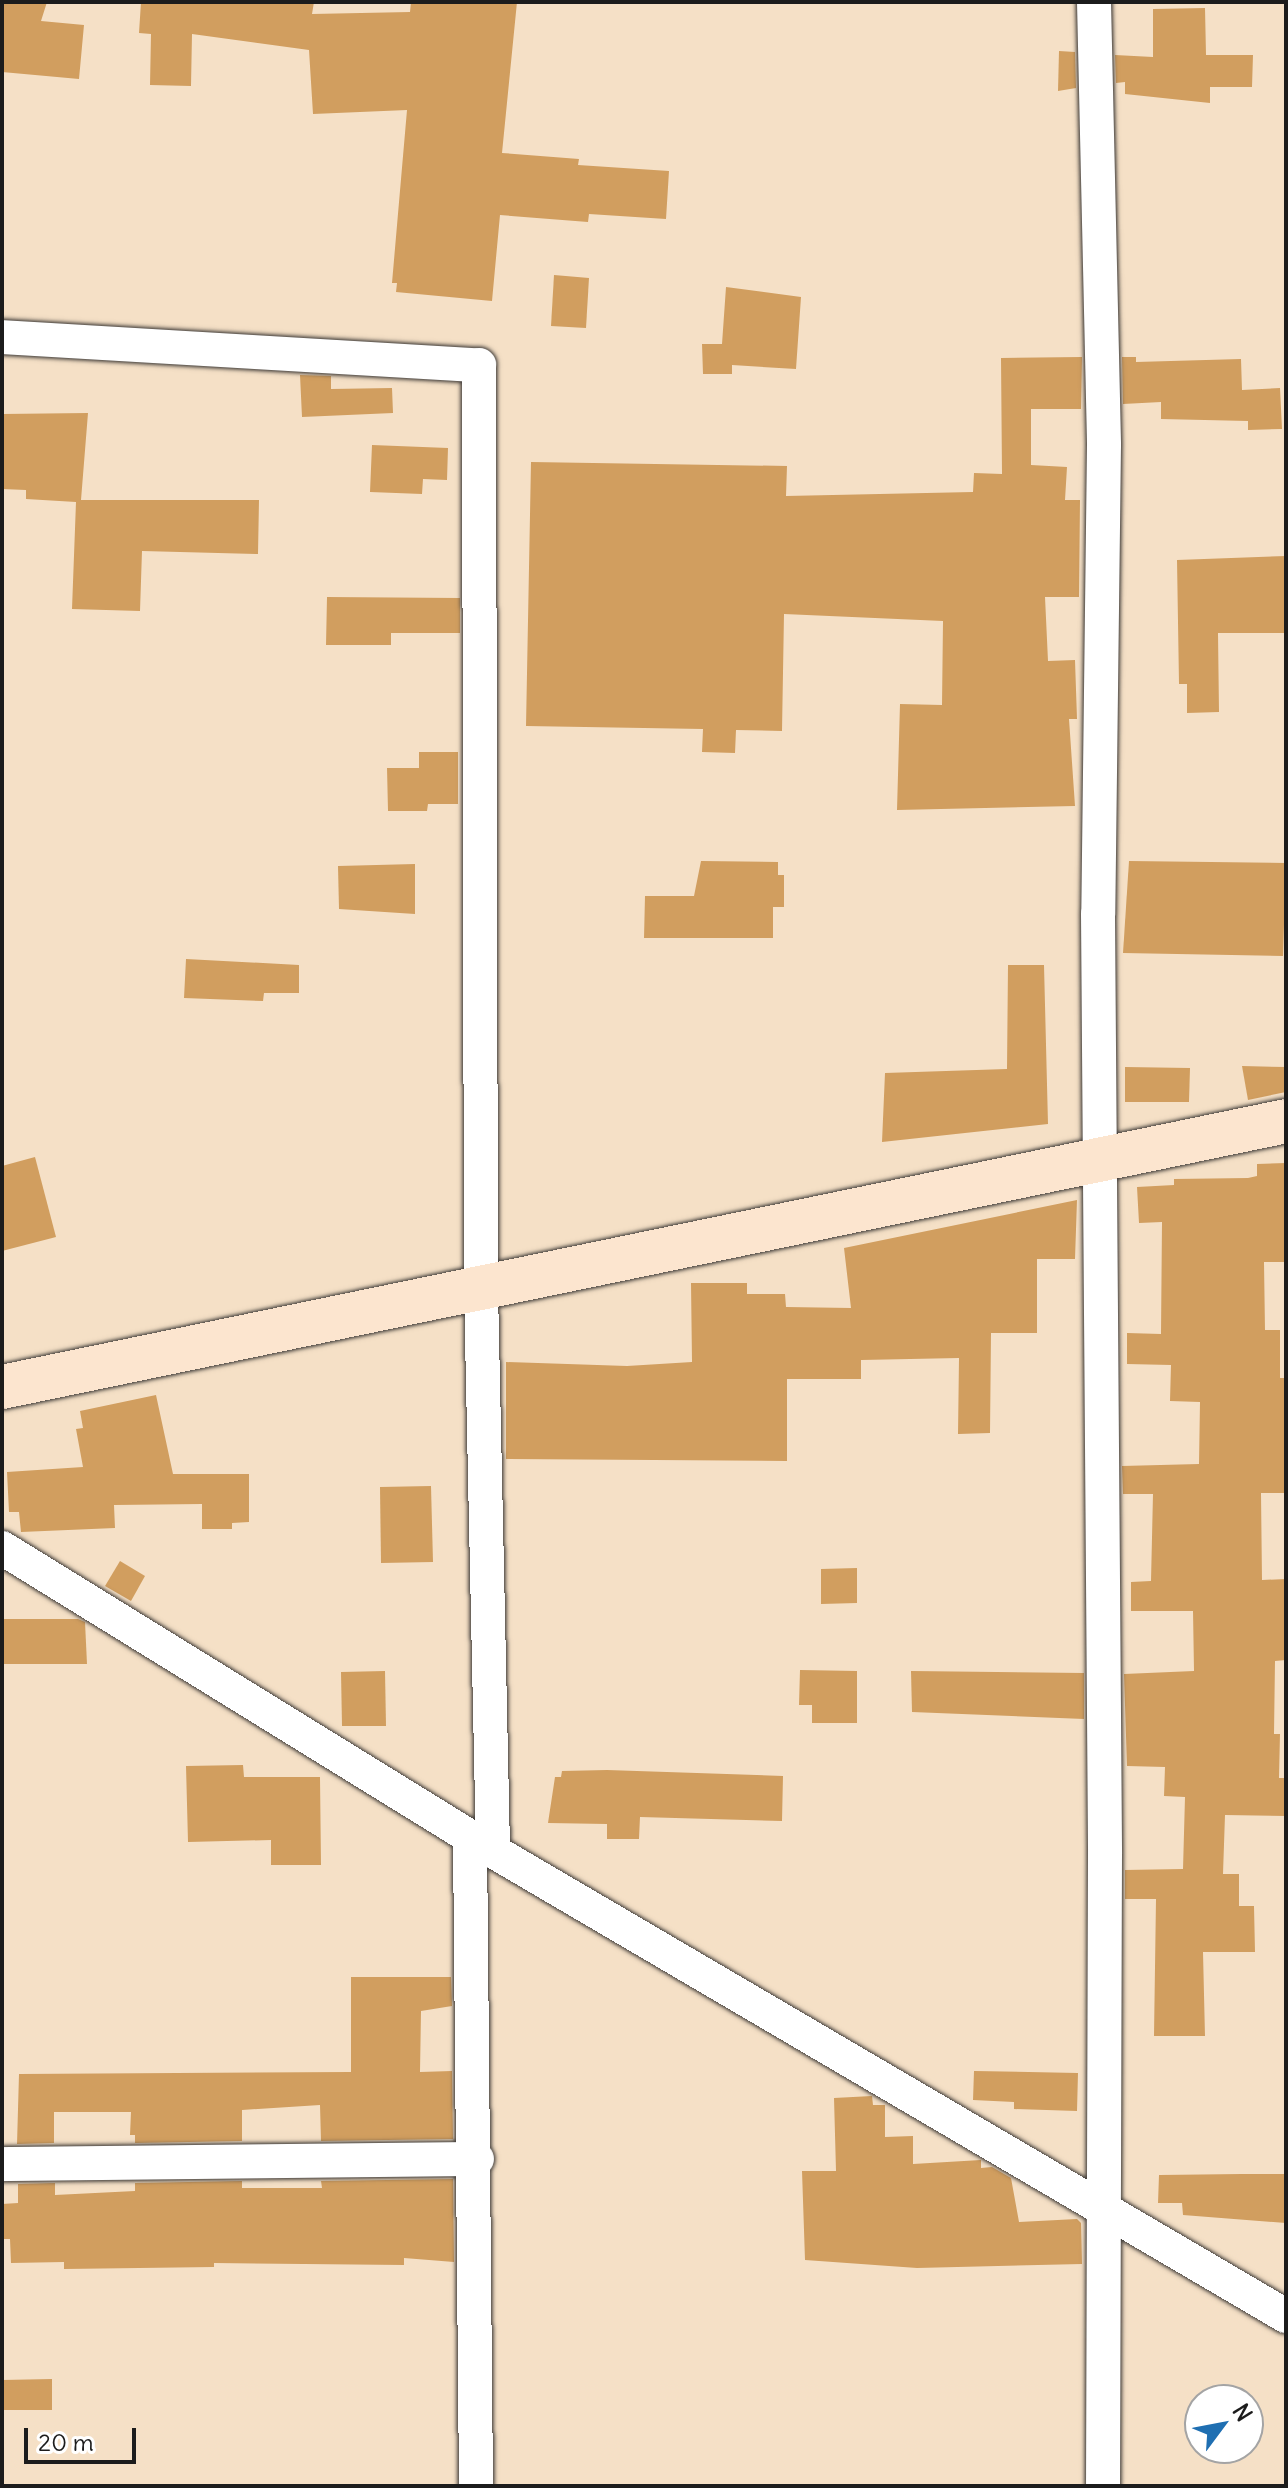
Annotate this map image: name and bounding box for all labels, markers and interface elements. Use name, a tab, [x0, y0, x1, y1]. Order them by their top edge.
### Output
north arrow	[1184, 2384, 1264, 2464]
text: N	[1227, 2398, 1259, 2426]
scale bar	[28, 2412, 140, 2462]
text: 20 m	[38, 2427, 94, 2457]

